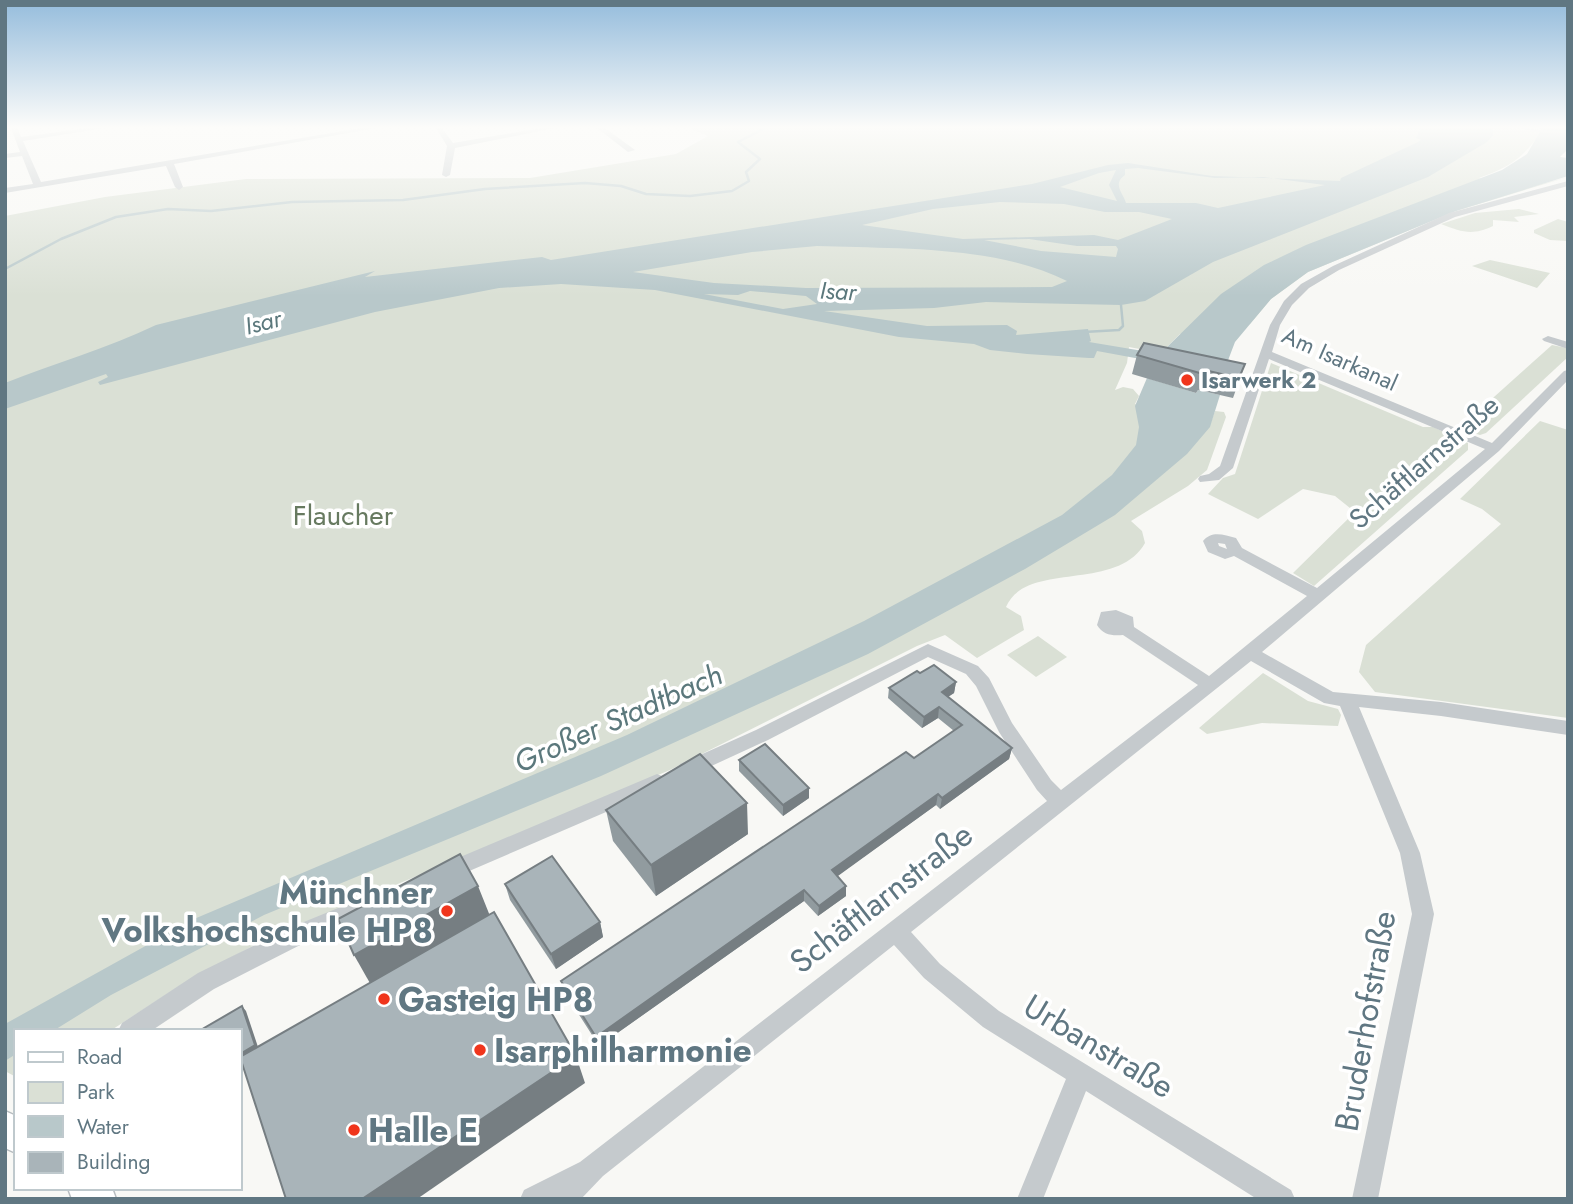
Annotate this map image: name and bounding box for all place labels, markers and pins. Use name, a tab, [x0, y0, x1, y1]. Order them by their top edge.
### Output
place label: Isarwerk 2	[1201, 363, 1316, 397]
marker: Isarwerk 2	[1179, 372, 1195, 388]
place label: Münchner Volkshochschule HP8	[101, 869, 433, 954]
marker: Münchner Volkshochschule HP8	[439, 903, 455, 919]
place label: Gasteig HP8	[398, 976, 593, 1023]
marker: Gasteig HP8	[376, 991, 392, 1007]
place label: Isarphilharmonie	[494, 1027, 752, 1074]
marker: Isarphilharmonie	[472, 1042, 488, 1058]
place label: Halle E	[368, 1107, 478, 1154]
marker: Halle E	[346, 1122, 362, 1138]

